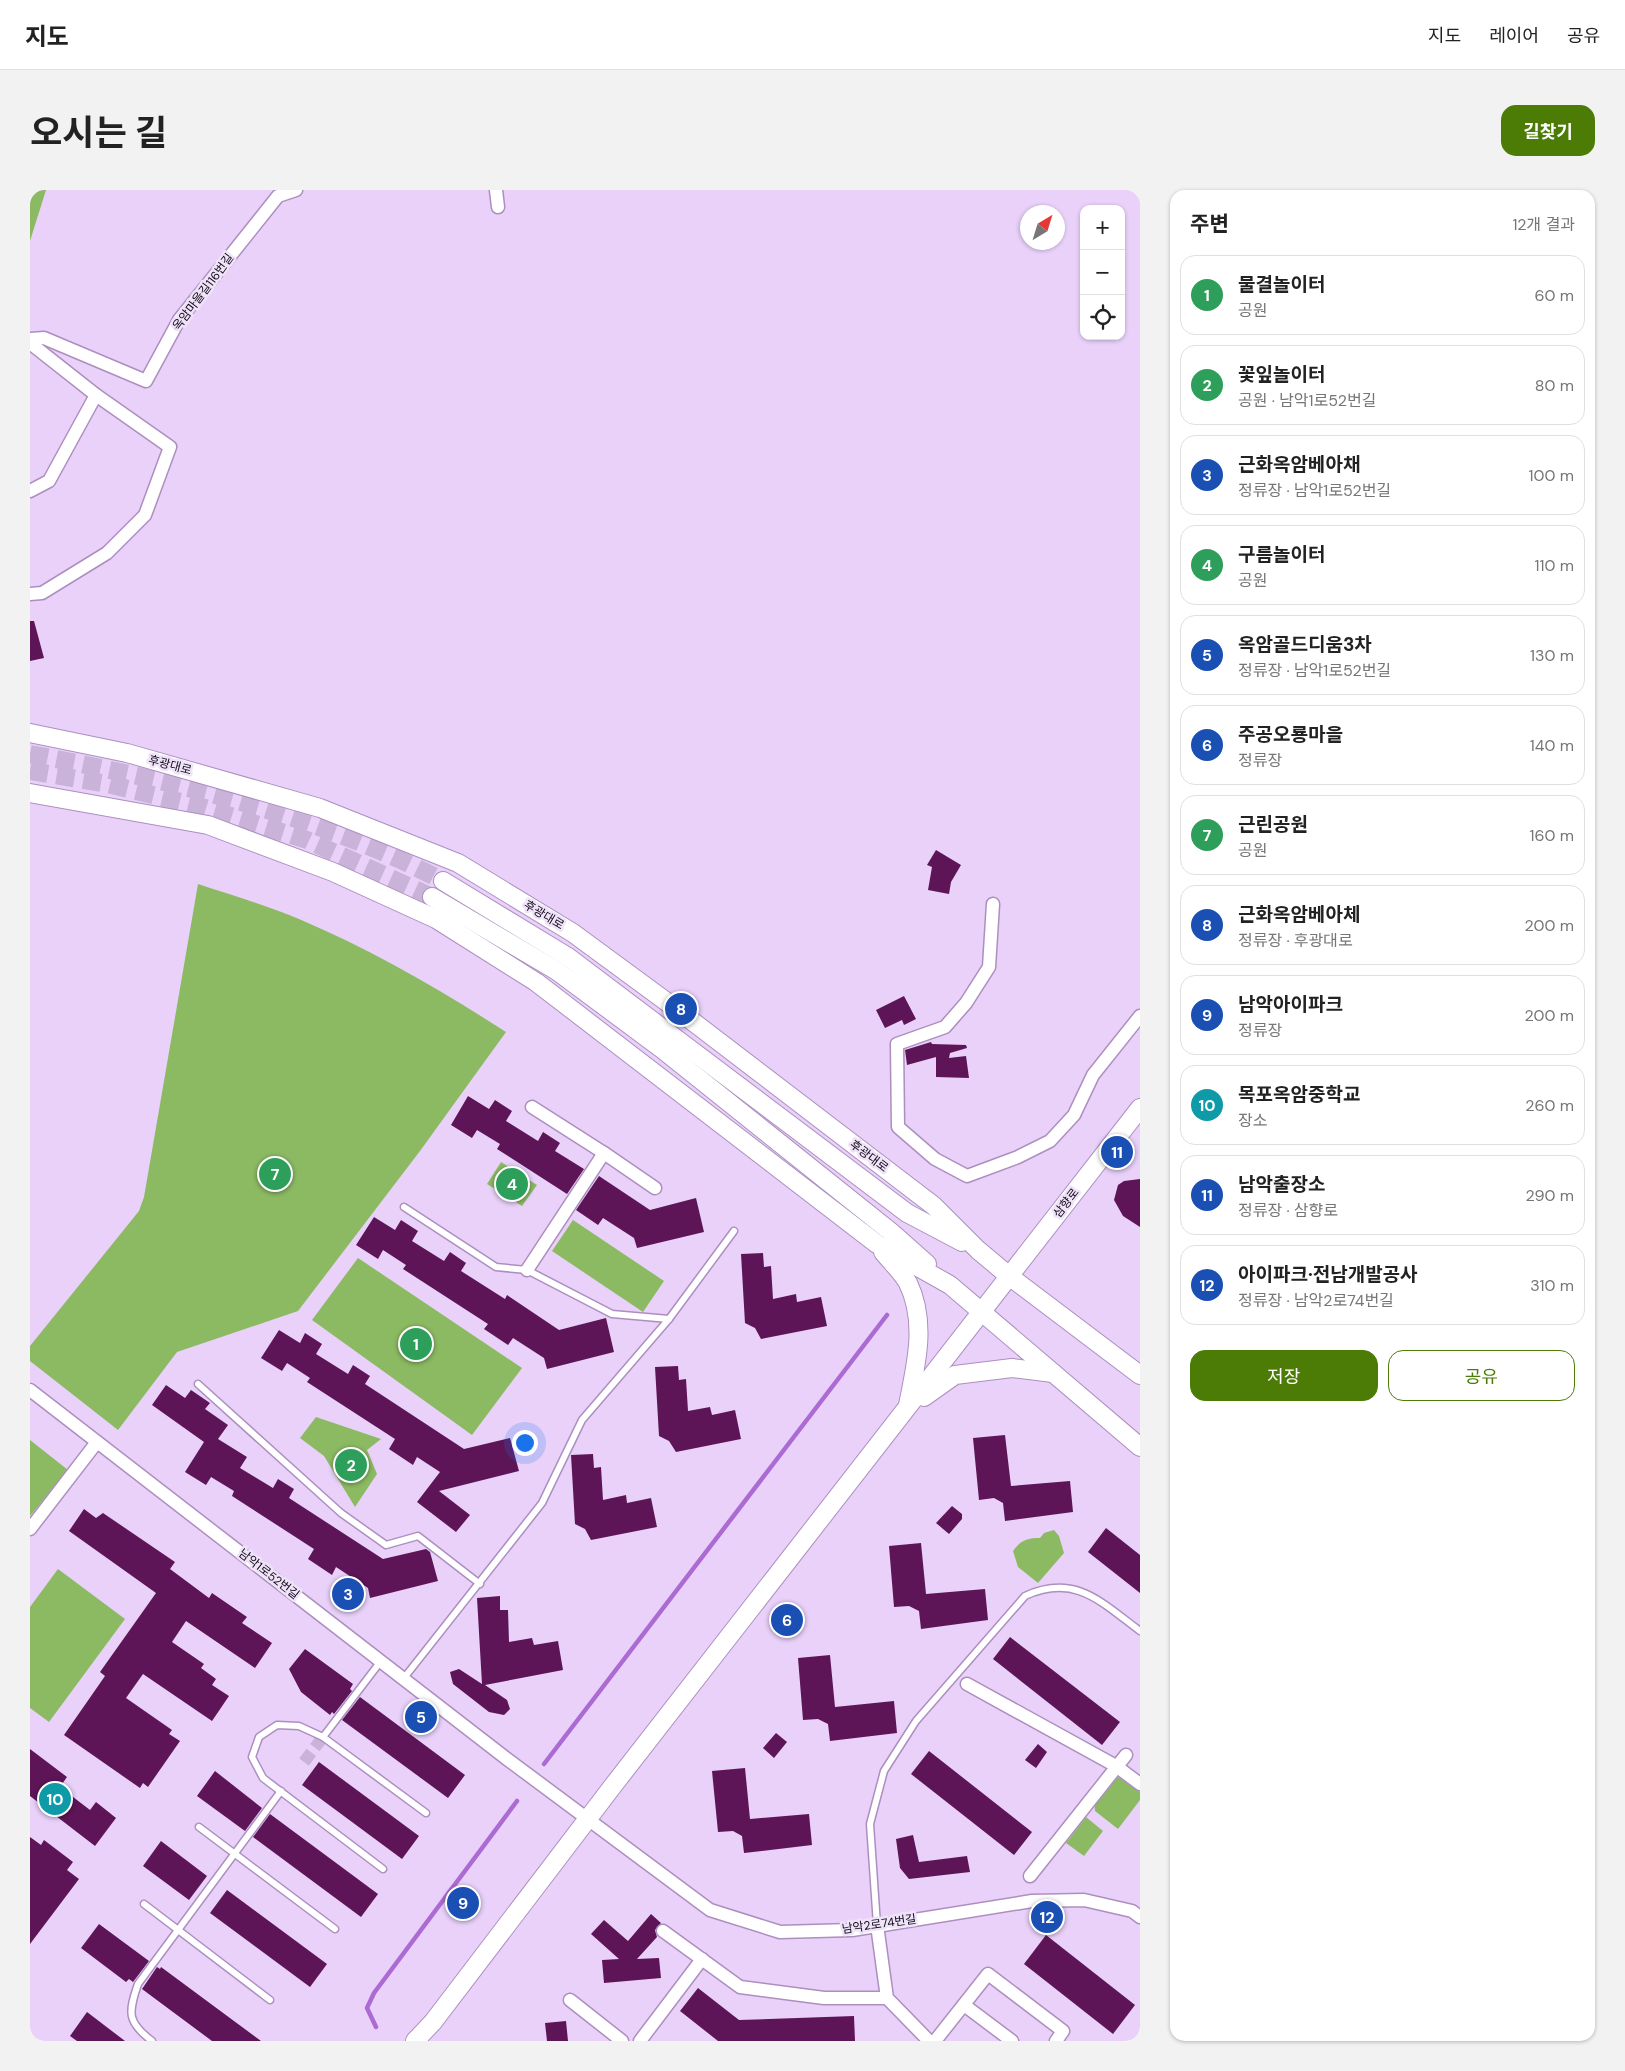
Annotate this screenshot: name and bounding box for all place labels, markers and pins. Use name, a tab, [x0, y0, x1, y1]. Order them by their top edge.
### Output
pin: 8	[665, 990, 697, 1028]
pin: 11	[1101, 1133, 1133, 1171]
pin: 7	[259, 1155, 291, 1193]
pin: 4	[496, 1165, 528, 1203]
pin: 1	[400, 1325, 432, 1363]
pin: 2	[335, 1446, 367, 1484]
pin: 3	[332, 1575, 364, 1613]
pin: 6	[771, 1601, 803, 1639]
pin: 5	[405, 1698, 437, 1736]
pin: 10	[39, 1780, 71, 1818]
pin: 9	[447, 1884, 479, 1922]
pin: 12	[1031, 1898, 1063, 1936]

